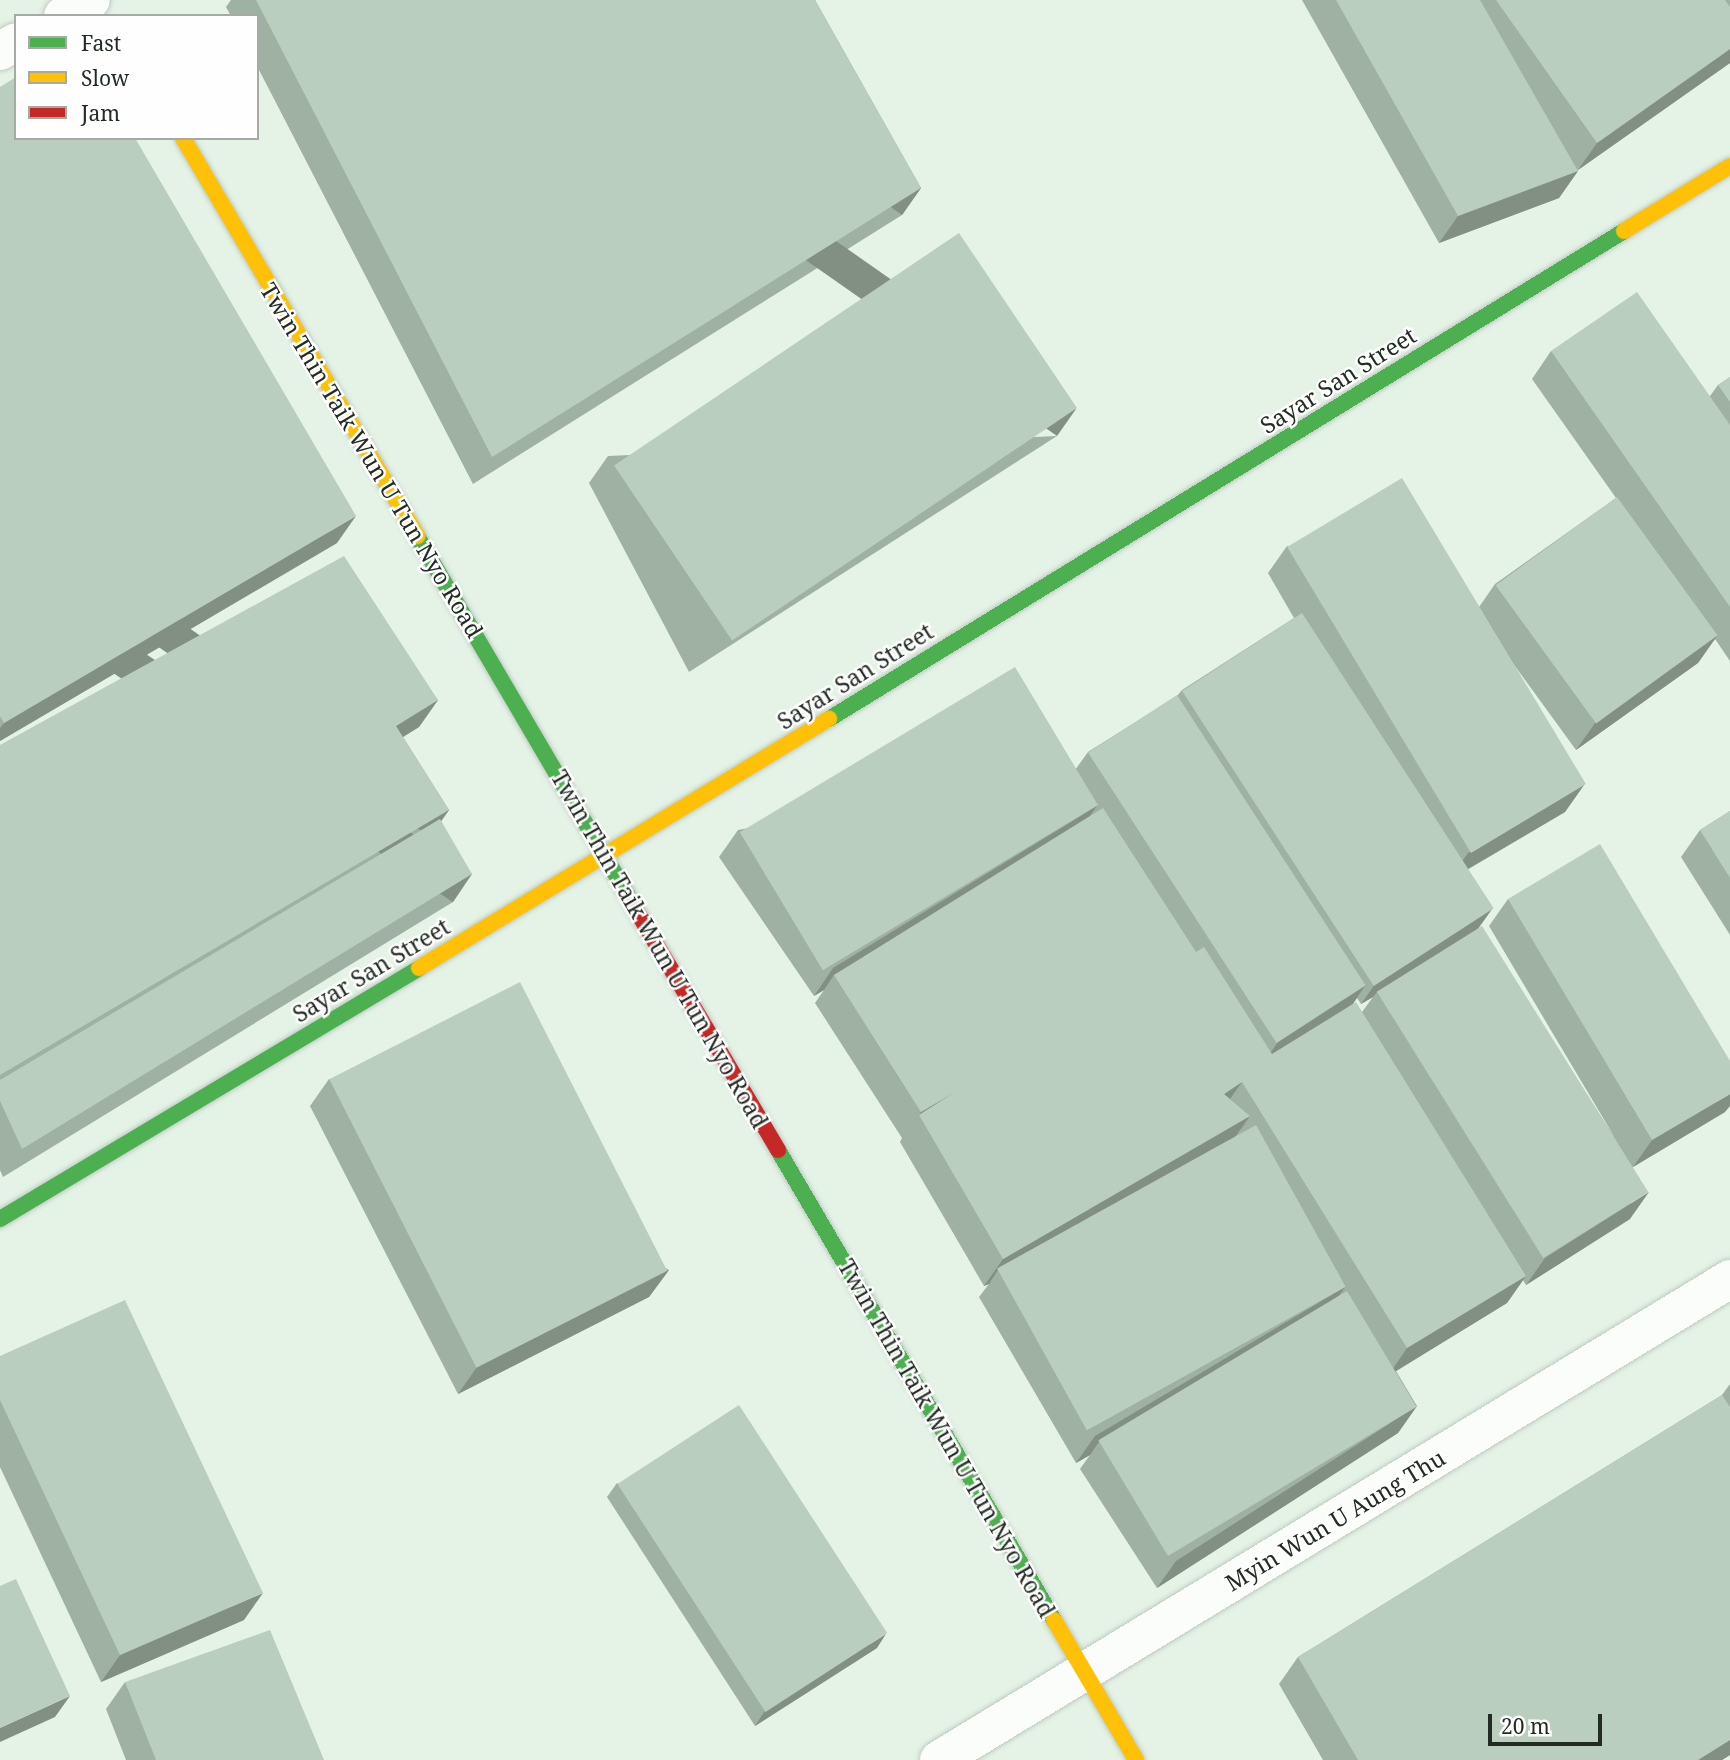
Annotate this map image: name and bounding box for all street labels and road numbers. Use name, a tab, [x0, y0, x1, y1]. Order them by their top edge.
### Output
street label: Twin Thin Taik Wun U Tun Nyo Road	[255, 278, 489, 642]
street label: Sayar San Street	[1255, 321, 1421, 439]
street label: Sayar San Street	[772, 617, 938, 735]
street label: Twin Thin Taik Wun U Tun Nyo Road	[546, 765, 774, 1133]
street label: Sayar San Street	[288, 912, 454, 1028]
street label: Twin Thin Taik Wun U Tun Nyo Road	[833, 1254, 1061, 1622]
street label: Myin Wun U Aung Thu	[1220, 1443, 1450, 1597]

